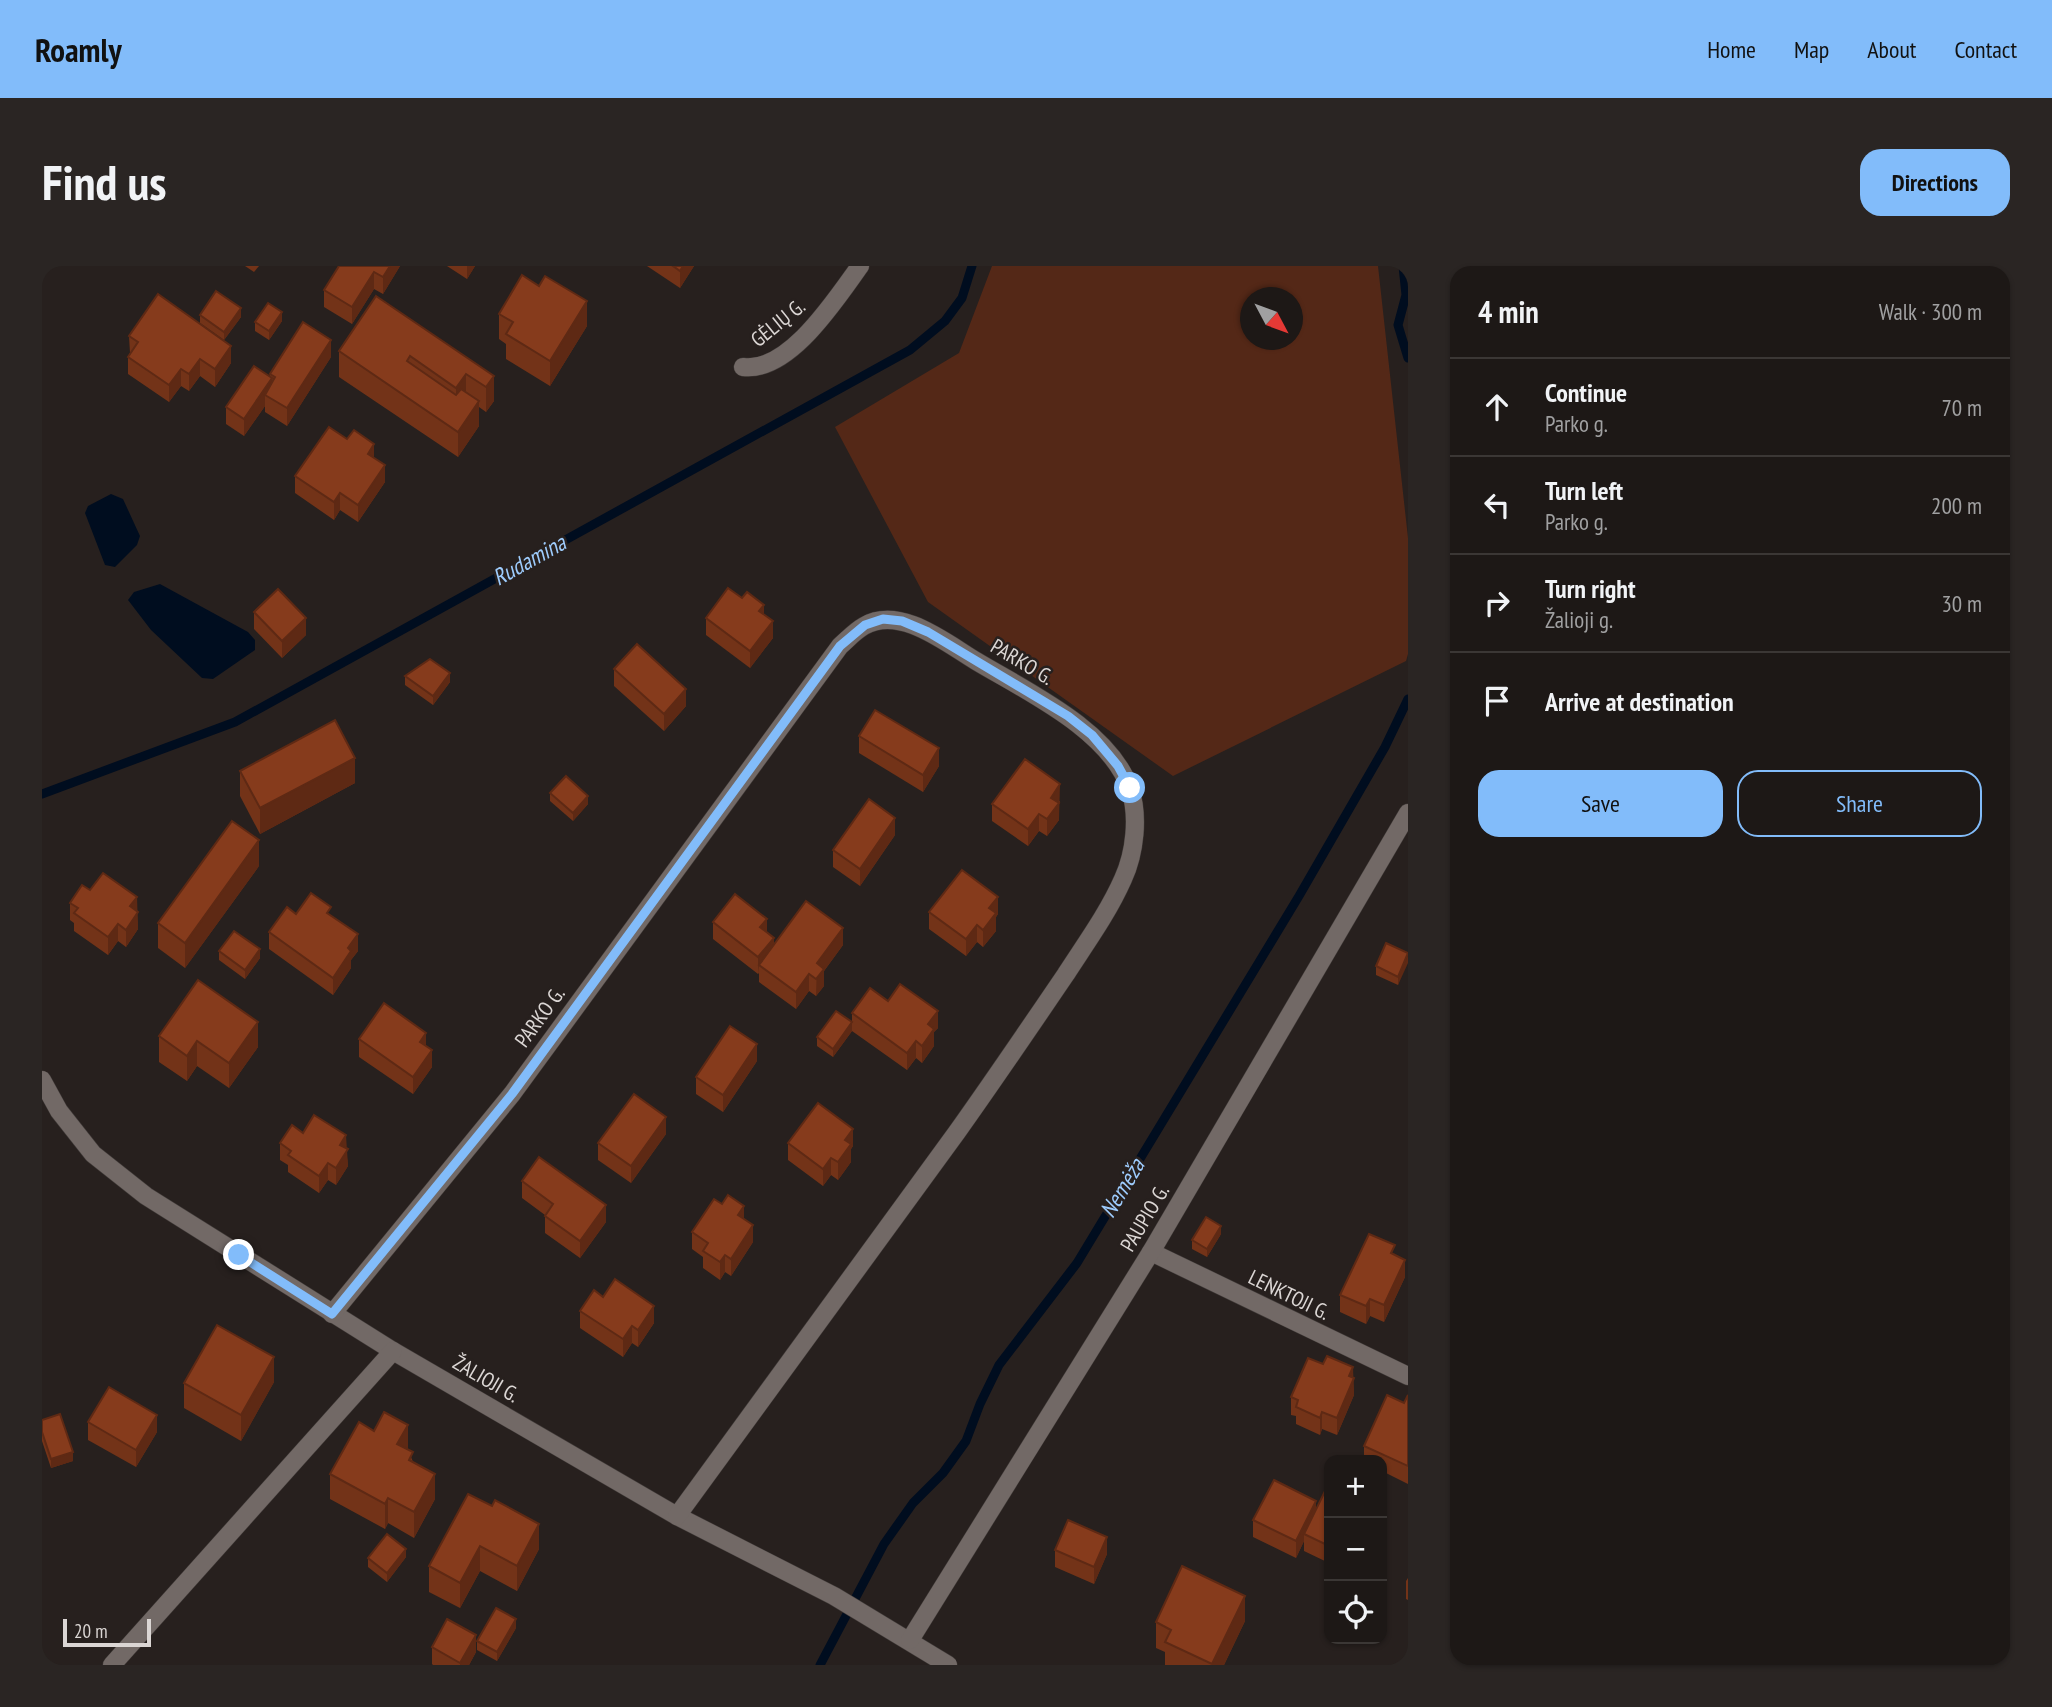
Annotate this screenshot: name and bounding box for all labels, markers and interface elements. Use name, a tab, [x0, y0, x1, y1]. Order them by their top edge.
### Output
text: Roamly	[35, 28, 122, 71]
text: Home	[1707, 34, 1756, 65]
text: Map	[1794, 34, 1829, 65]
text: About	[1867, 34, 1916, 65]
text: Contact	[1954, 34, 2017, 65]
button: Directions	[1860, 149, 2010, 216]
text: Find us	[42, 150, 166, 214]
north arrow	[1240, 287, 1303, 350]
street label: GĖLIŲ G.	[745, 292, 810, 353]
text: 4 min	[1478, 292, 1539, 331]
text: Walk · 300 m	[1879, 297, 1982, 326]
text: Continue	[1545, 376, 1627, 409]
icon: ahead	[1478, 388, 1516, 426]
text: 70 m	[1941, 393, 1982, 422]
text: Parko g.	[1545, 409, 1608, 438]
text: Turn left	[1545, 474, 1623, 507]
icon: left	[1478, 486, 1516, 524]
text: 200 m	[1931, 491, 1982, 520]
text: Parko g.	[1545, 507, 1608, 536]
water label: Rudamina	[487, 527, 572, 592]
text: Turn right	[1545, 572, 1636, 605]
icon: right	[1478, 584, 1516, 622]
text: 30 m	[1941, 589, 1982, 618]
text: Žalioji g.	[1545, 605, 1613, 634]
street label: PARKO G.	[986, 632, 1059, 691]
icon: arrive	[1478, 682, 1516, 720]
text: Arrive at destination	[1545, 685, 1734, 718]
button: Save	[1478, 770, 1723, 837]
button: Share	[1737, 770, 1982, 837]
route start	[1114, 772, 1145, 803]
street label: PARKO G.	[509, 981, 571, 1052]
water label: Nemėža	[1093, 1151, 1151, 1222]
street label: PAUPIO G.	[1114, 1179, 1175, 1256]
route end	[223, 1239, 254, 1270]
street label: LENKTOJI G.	[1244, 1263, 1334, 1326]
street label: ŽALIOJI G.	[448, 1349, 524, 1408]
map controls	[1324, 1455, 1387, 1644]
button: +	[1324, 1455, 1387, 1518]
button: −	[1324, 1518, 1387, 1581]
button: locate	[1324, 1581, 1387, 1644]
scale bar	[63, 1616, 150, 1648]
text: 20 m	[74, 1619, 108, 1643]

